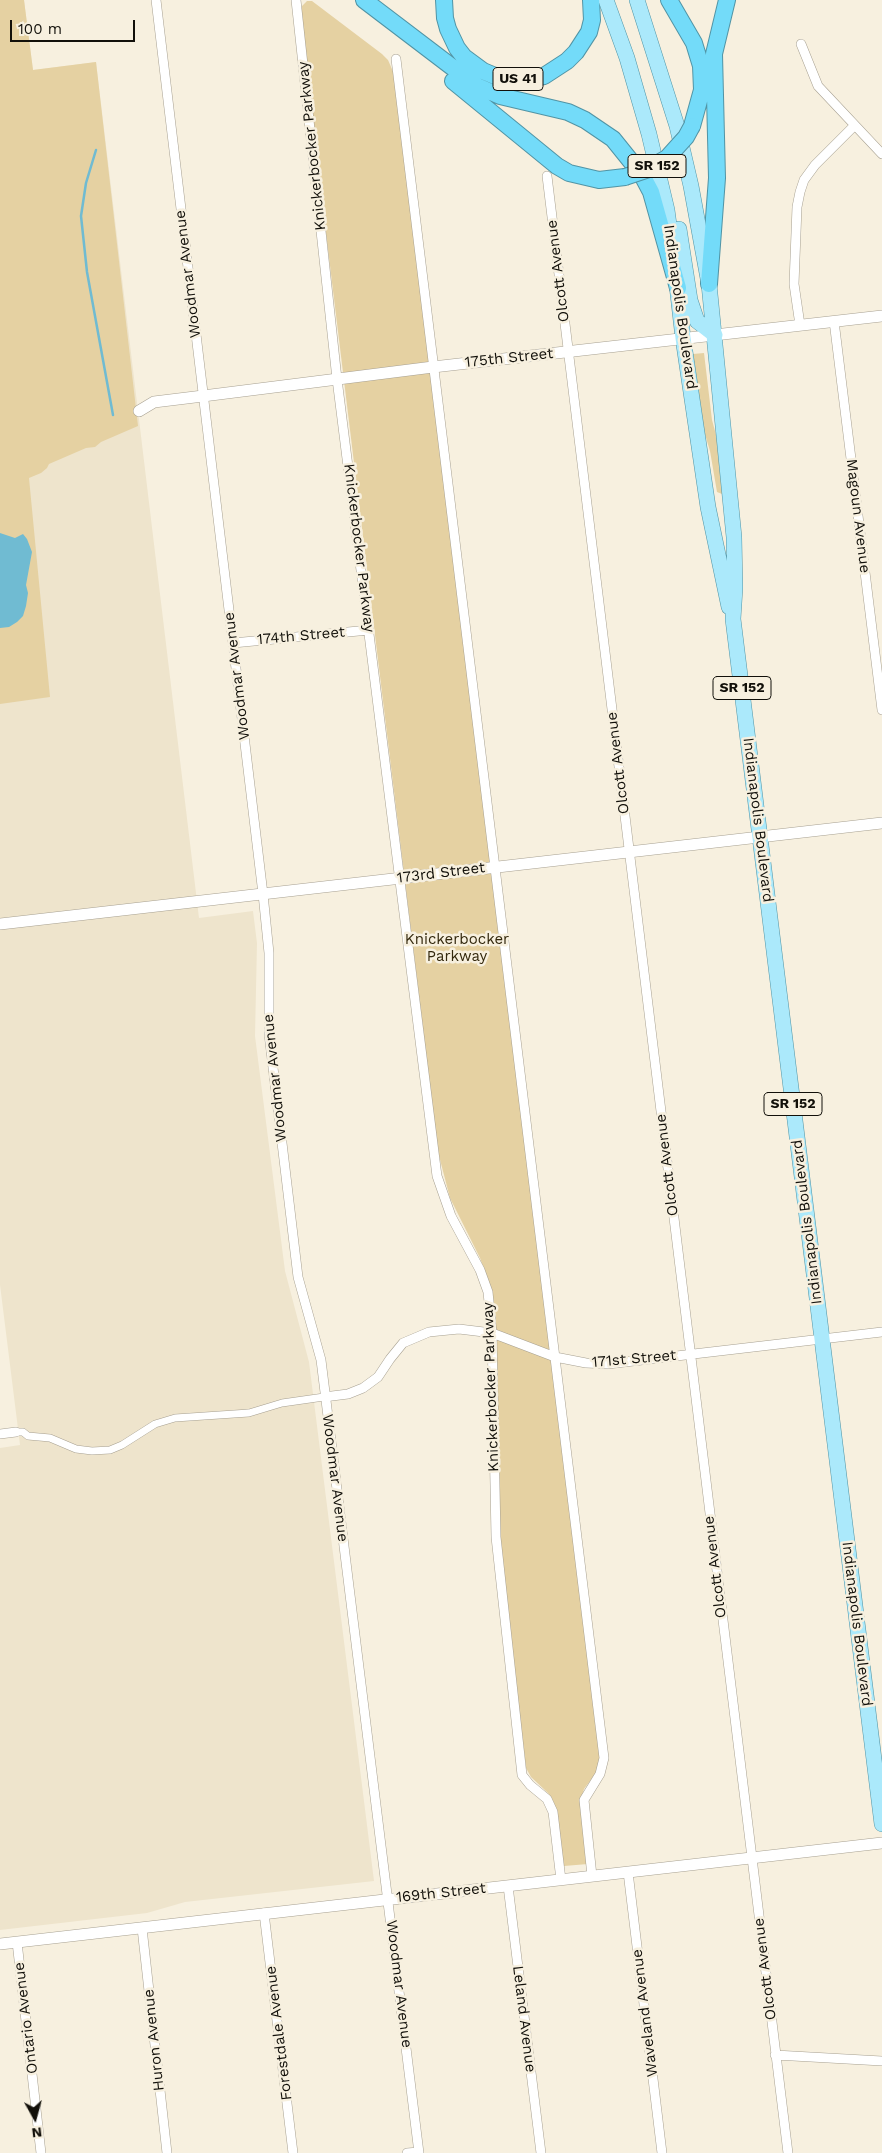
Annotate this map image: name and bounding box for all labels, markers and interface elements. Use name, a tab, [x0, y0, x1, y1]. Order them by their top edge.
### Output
scale bar	[12, 10, 138, 42]
text: 100 m	[18, 20, 62, 38]
street label: Knickerbocker Parkway	[294, 61, 330, 231]
road number: US 41	[493, 68, 543, 90]
road number: SR 152	[628, 154, 686, 178]
street label: Woodmar Avenue	[171, 209, 205, 339]
street label: Olcott Avenue	[543, 219, 573, 323]
street label: Indianapolis Boulevard	[660, 224, 700, 390]
street label: 175th Street	[464, 344, 554, 372]
street label: Magoun Avenue	[842, 458, 874, 574]
street label: Knickerbocker Parkway	[340, 463, 378, 633]
street label: Woodmar Avenue	[220, 611, 254, 741]
street label: 174th Street	[256, 623, 346, 649]
road number: SR 152	[713, 676, 771, 700]
street label: Olcott Avenue	[603, 711, 633, 815]
street label: Indianapolis Boulevard	[739, 737, 777, 903]
street label: 173rd Street	[396, 859, 486, 887]
park label: Knickerbocker Parkway	[405, 931, 509, 966]
street label: Woodmar Avenue	[259, 1013, 291, 1143]
road number: SR 152	[764, 1092, 822, 1116]
street label: Olcott Avenue	[652, 1113, 682, 1217]
street label: Indianapolis Boulevard	[788, 1139, 826, 1305]
street label: Knickerbocker Parkway	[479, 1302, 503, 1472]
street label: 171st Street	[591, 1346, 677, 1372]
street label: Woodmar Avenue	[318, 1413, 352, 1543]
street label: Olcott Avenue	[700, 1515, 730, 1619]
street label: Indianapolis Boulevard	[838, 1541, 876, 1707]
street label: 169th Street	[395, 1879, 487, 1907]
street label: Olcott Avenue	[750, 1917, 780, 2021]
street label: Woodmar Avenue	[382, 1919, 416, 2049]
street label: Waveland Avenue	[628, 1948, 662, 2078]
street label: Ontario Avenue	[10, 1961, 42, 2075]
street label: Forestdale Avenue	[262, 1965, 296, 2101]
street label: Leland Avenue	[509, 1965, 539, 2073]
street label: Huron Avenue	[140, 1988, 168, 2092]
north arrow	[10, 2093, 60, 2143]
text: N	[31, 2124, 43, 2141]

